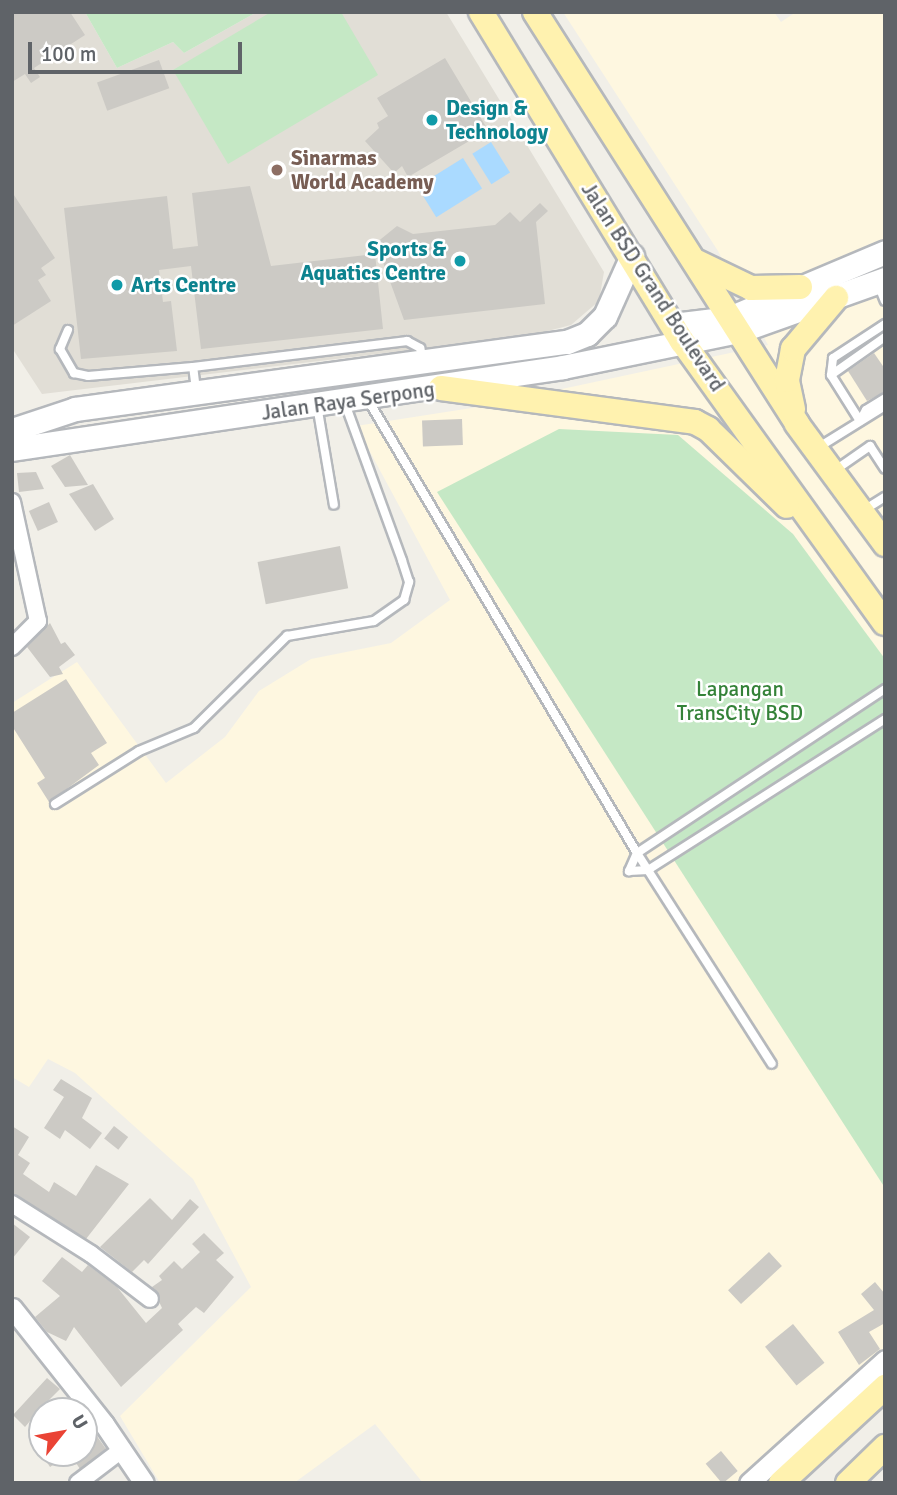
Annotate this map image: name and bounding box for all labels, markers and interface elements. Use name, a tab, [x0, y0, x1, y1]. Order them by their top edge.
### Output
scale bar	[32, 28, 245, 72]
text: 100 m	[41, 41, 96, 67]
place label: Design & Technology	[446, 95, 548, 145]
marker: Design & Technology	[424, 112, 440, 128]
place label: Sinarmas World Academy	[291, 145, 434, 195]
marker: Sinarmas World Academy	[269, 162, 285, 178]
street label: Jalan BSD Grand Boulevard	[576, 178, 730, 396]
place label: Sports & Aquatics Centre	[300, 236, 446, 286]
marker: Sports & Aquatics Centre	[452, 253, 468, 269]
place label: Arts Centre	[131, 272, 236, 298]
marker: Arts Centre	[109, 277, 125, 293]
street label: Jalan Raya Serpong	[260, 376, 436, 426]
park label: Lapangan TransCity BSD	[677, 676, 803, 726]
north arrow	[28, 1397, 98, 1467]
text: U	[66, 1411, 93, 1434]

